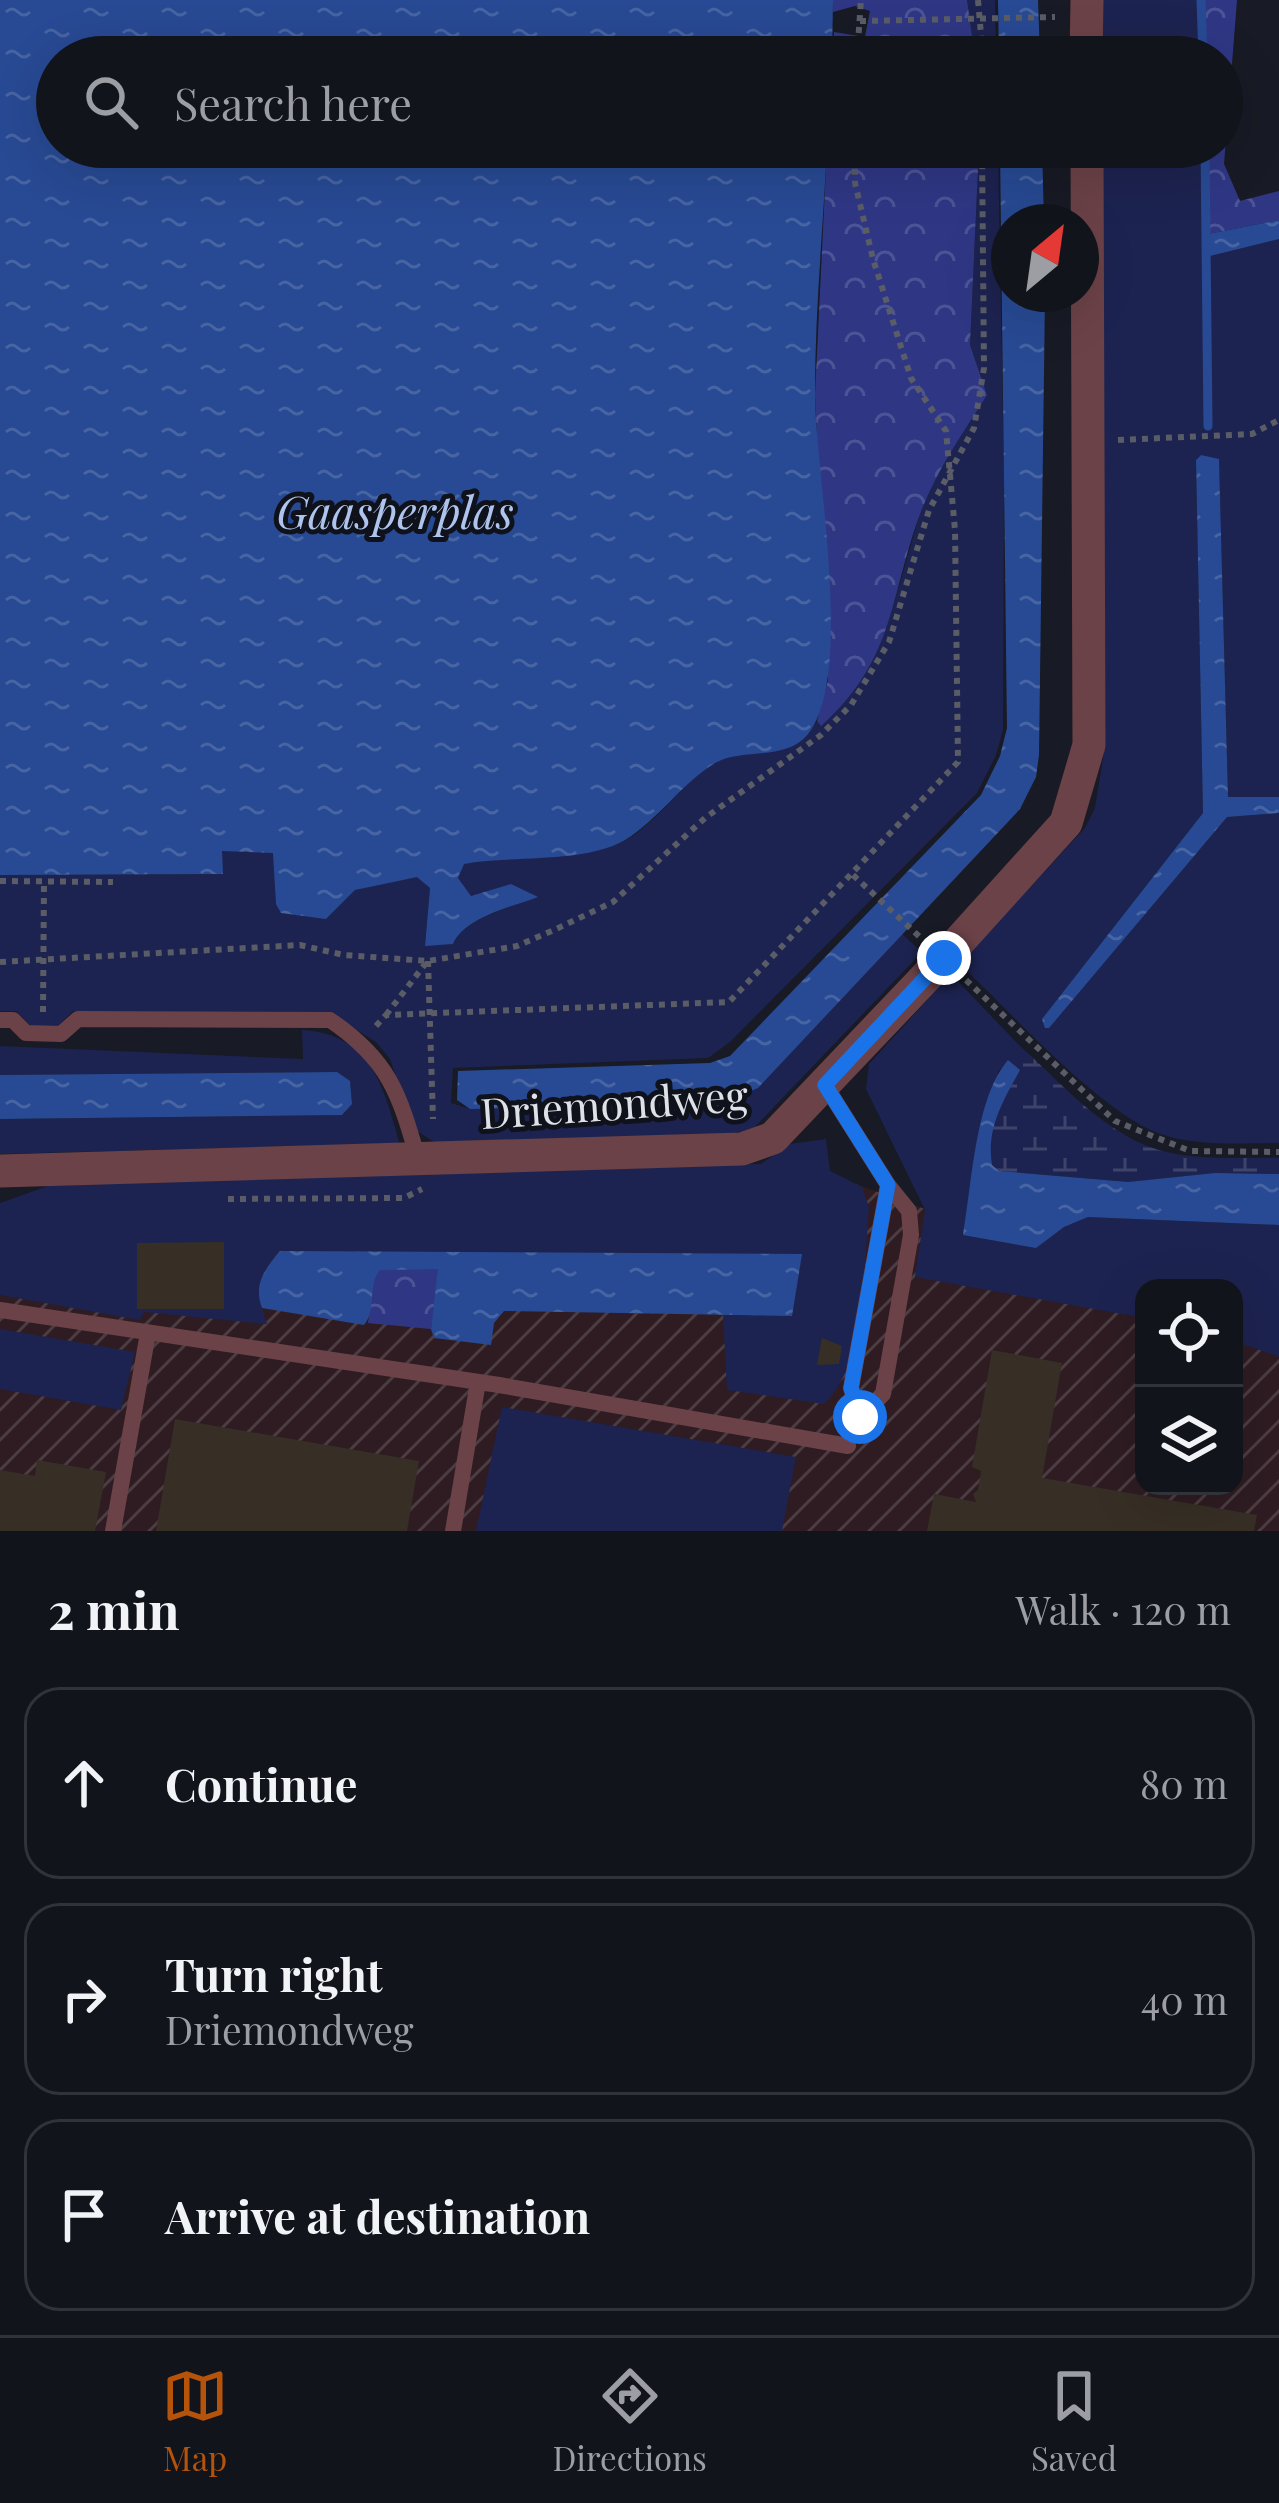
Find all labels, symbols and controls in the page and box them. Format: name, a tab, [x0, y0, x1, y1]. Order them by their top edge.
search box	[36, 36, 1243, 168]
icon: search	[78, 69, 144, 135]
text: Search here	[174, 72, 412, 132]
north arrow	[991, 204, 1099, 312]
water label: Gaasperplas	[276, 480, 514, 540]
route end	[917, 931, 971, 985]
street label: Driemondweg	[478, 1066, 750, 1140]
map controls	[1135, 1279, 1243, 1495]
button: locate	[1135, 1279, 1243, 1387]
button: layers	[1135, 1387, 1243, 1495]
route start	[833, 1390, 887, 1444]
text: 2 min	[48, 1575, 180, 1643]
text: Walk · 120 m	[1016, 1583, 1231, 1635]
icon: ahead	[51, 1750, 117, 1816]
text: Continue	[165, 1753, 357, 1813]
text: 80 m	[1140, 1757, 1228, 1809]
text: Turn right	[165, 1943, 383, 2003]
icon: right	[51, 1966, 117, 2032]
text: 40 m	[1141, 1973, 1228, 2025]
text: Driemondweg	[165, 2003, 414, 2055]
icon: arrive	[51, 2182, 117, 2248]
text: Arrive at destination	[165, 2185, 590, 2245]
tab: Map	[162, 2363, 228, 2479]
tab: Directions	[552, 2363, 707, 2479]
tab: Saved	[1031, 2363, 1117, 2479]

